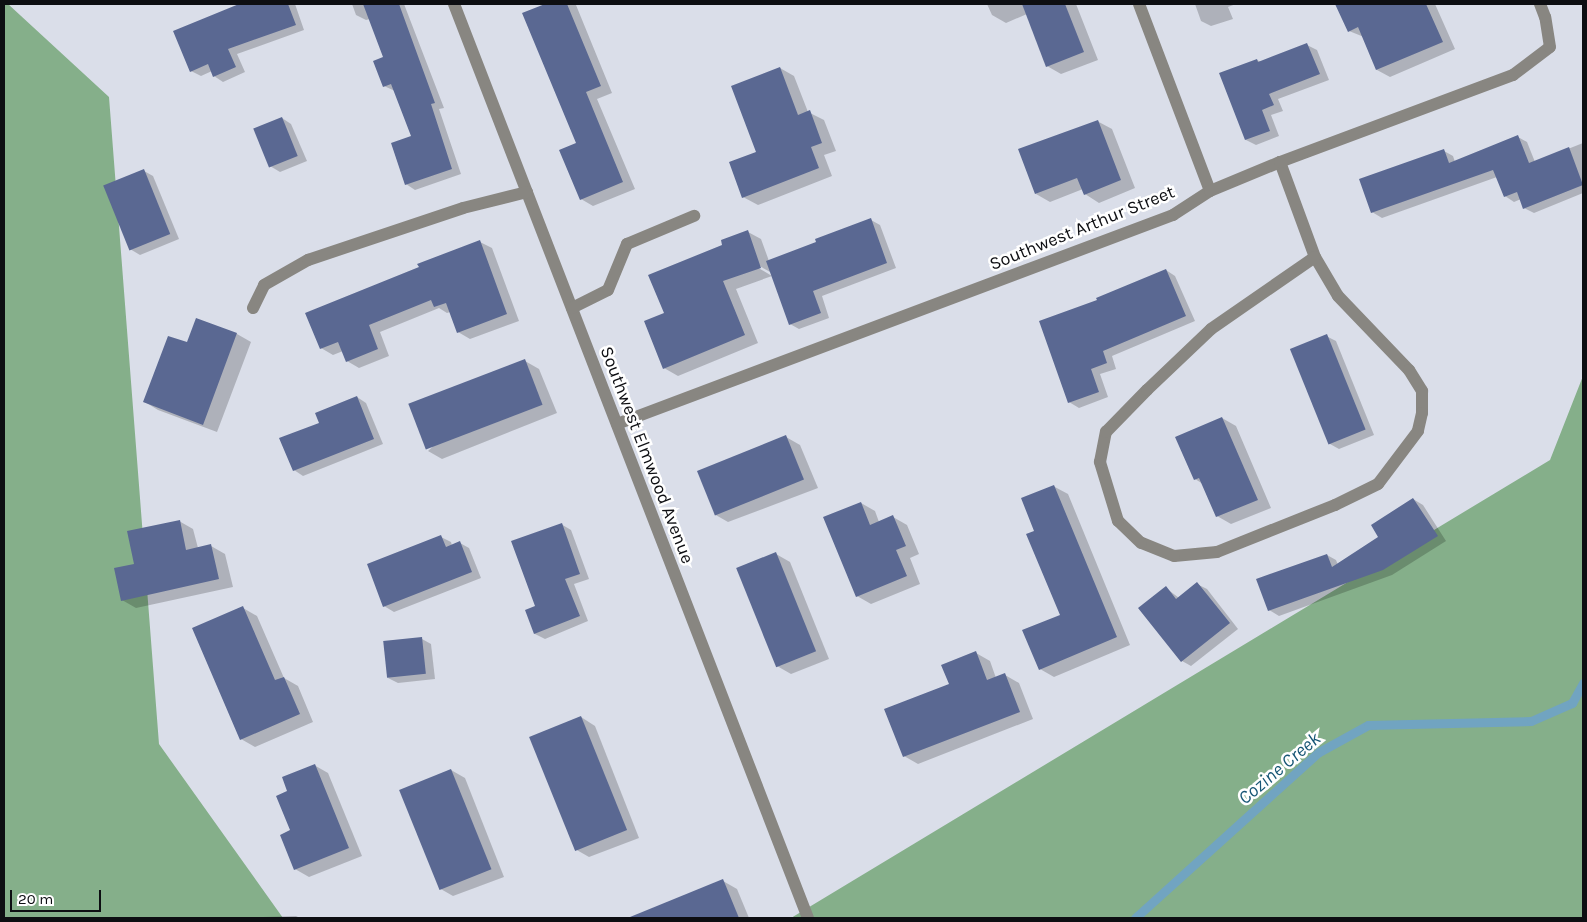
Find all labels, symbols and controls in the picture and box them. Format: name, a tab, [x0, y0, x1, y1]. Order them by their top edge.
street label: Southwest Arthur Street	[986, 181, 1178, 275]
street label: Southwest Elmwood Avenue	[596, 343, 698, 567]
water label: Cozine Creek	[1234, 728, 1326, 810]
scale bar	[12, 880, 104, 912]
text: 20 m	[18, 890, 53, 908]

